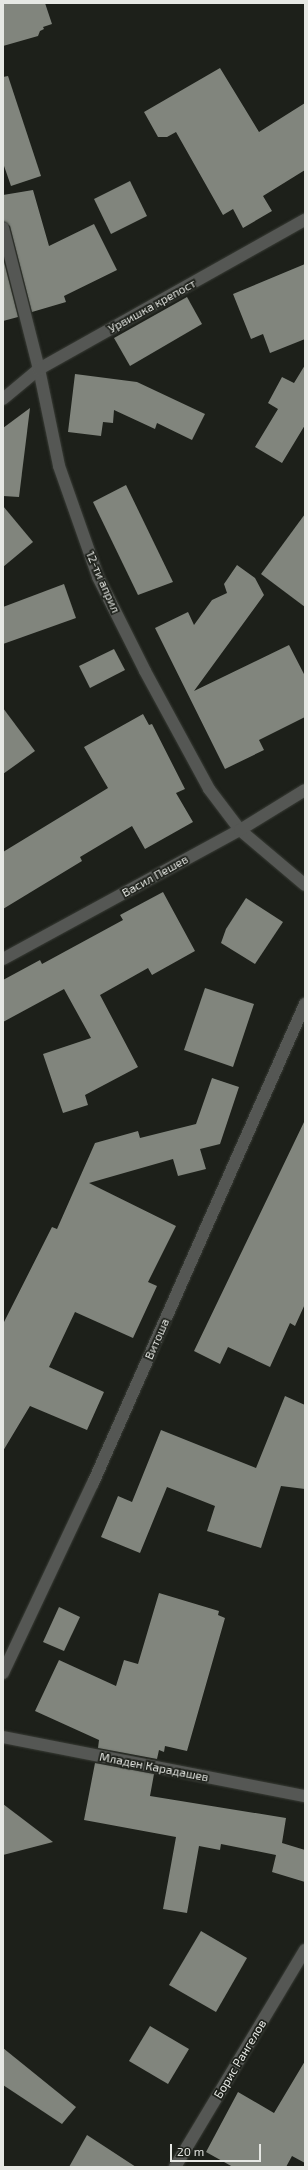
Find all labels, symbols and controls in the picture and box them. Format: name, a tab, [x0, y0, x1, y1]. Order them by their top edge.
street label: Урвишка крепост	[106, 276, 198, 336]
street label: 12-ти април	[83, 549, 123, 615]
street label: Васил Пешев	[119, 852, 191, 900]
street label: Витоша	[142, 1316, 172, 1362]
street label: Младен Карадашев	[98, 1749, 210, 1785]
street label: Борис Рангелов	[211, 2017, 269, 2101]
scale bar	[172, 2136, 263, 2162]
text: 20 m	[177, 2144, 204, 2158]

